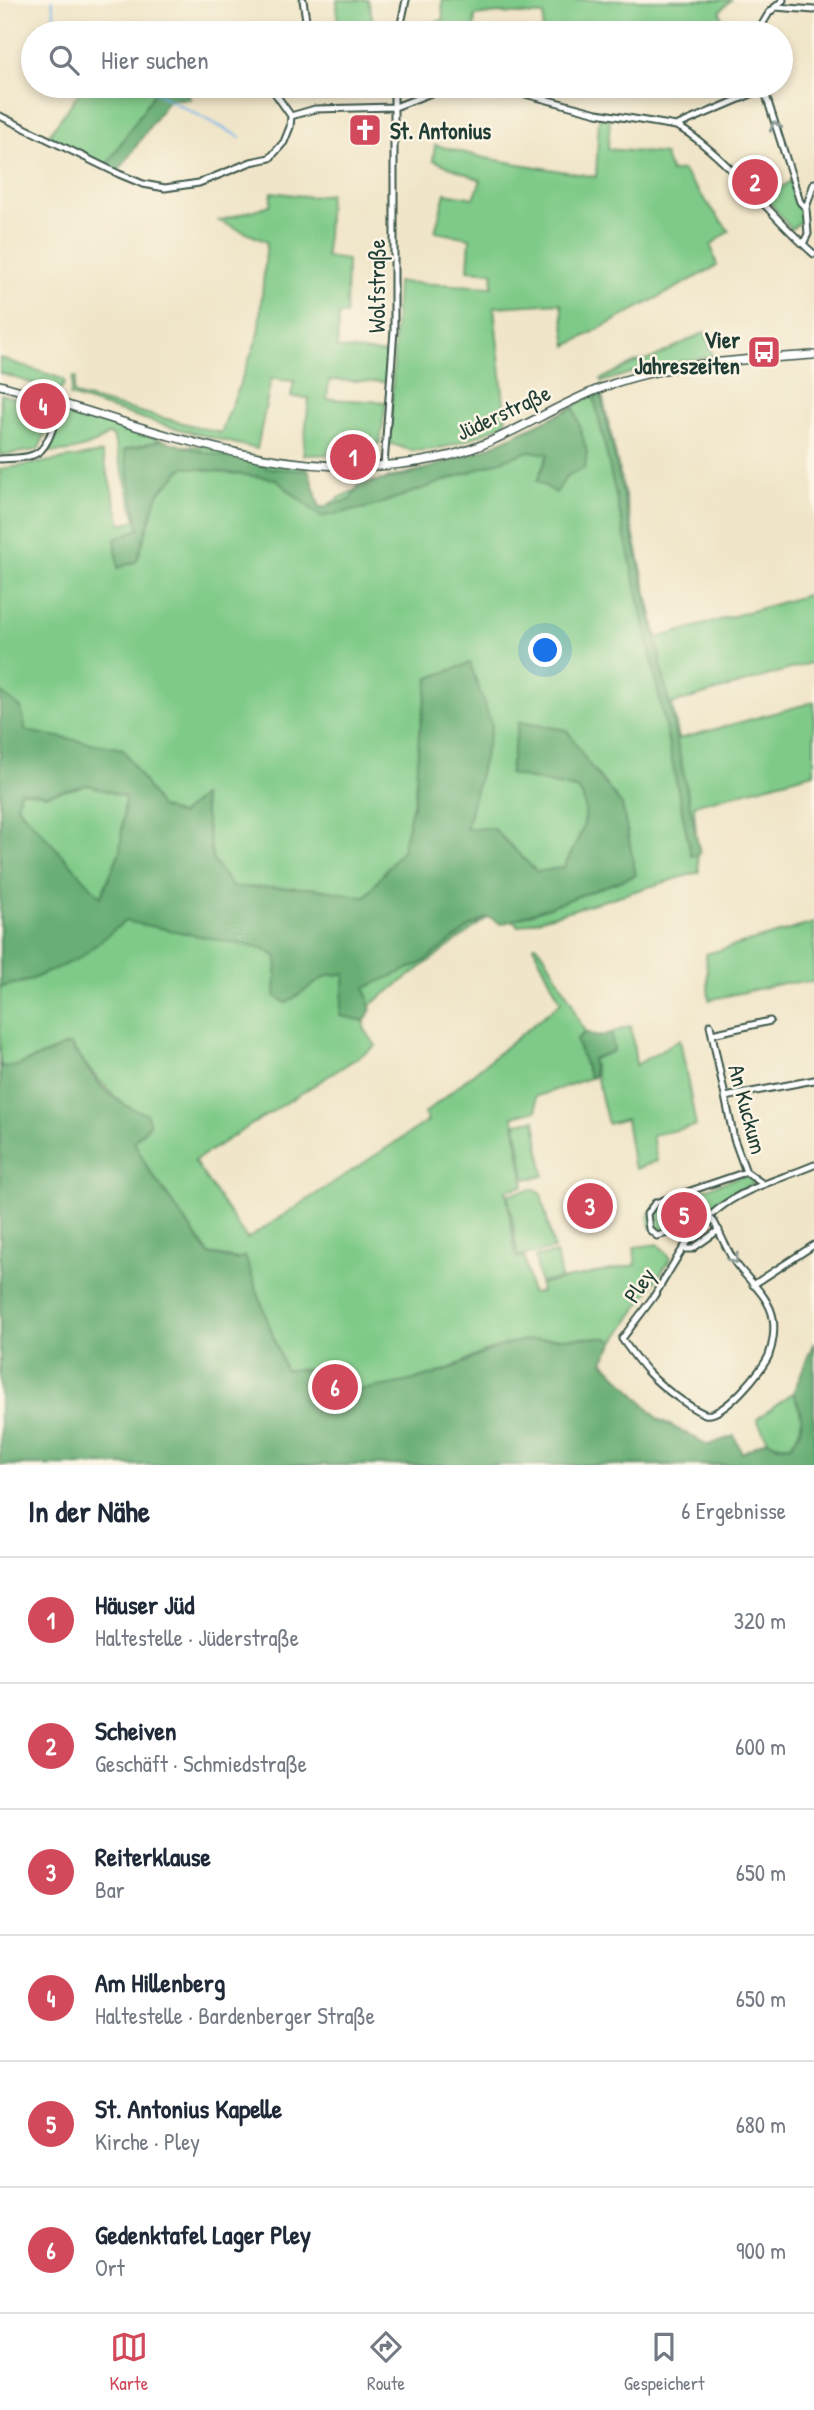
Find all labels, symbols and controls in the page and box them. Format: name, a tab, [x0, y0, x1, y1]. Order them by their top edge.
search box	[21, 21, 793, 98]
icon: search	[45, 41, 83, 79]
text: Hier suchen	[101, 42, 209, 77]
church icon: St. Antonius	[346, 111, 384, 149]
place label: St. Antonius	[390, 115, 491, 146]
one-way arrow	[769, 121, 784, 133]
pin: 2	[732, 156, 778, 208]
street label: Wolfstraße	[361, 239, 392, 333]
place label: Vier Jahreszeiten	[634, 324, 740, 381]
bus stop icon: Vier Jahreszeiten	[745, 333, 783, 371]
street label: Jüderstraße	[451, 377, 555, 447]
pin: 4	[20, 380, 66, 432]
pin: 1	[330, 431, 376, 483]
your location	[528, 633, 562, 667]
street label: An Kuckum	[721, 1061, 775, 1157]
pin: 3	[567, 1180, 613, 1232]
pin: 5	[661, 1189, 707, 1241]
one-way arrow	[726, 1251, 739, 1264]
street label: Pley	[616, 1261, 662, 1309]
pin: 6	[312, 1361, 358, 1413]
text: In der Nähe	[28, 1491, 150, 1531]
text: 6 Ergebnisse	[681, 1495, 786, 1526]
text: Häuser Jüd	[95, 1587, 194, 1622]
text: 1	[47, 1605, 55, 1636]
text: 320 m	[734, 1605, 786, 1636]
text: Haltestelle · Jüderstraße	[95, 1622, 299, 1653]
text: Scheiven	[95, 1713, 177, 1748]
text: 2	[46, 1731, 56, 1762]
text: 600 m	[735, 1731, 786, 1762]
text: Geschäft · Schmiedstraße	[95, 1748, 307, 1779]
text: Reiterklause	[95, 1839, 211, 1874]
text: 3	[46, 1857, 56, 1888]
text: 650 m	[736, 1857, 786, 1888]
text: Bar	[95, 1874, 125, 1905]
text: Am Hillenberg	[95, 1965, 225, 2000]
text: 4	[47, 1983, 55, 2014]
text: 650 m	[736, 1983, 786, 2014]
text: Haltestelle · Bardenberger Straße	[95, 2000, 375, 2031]
text: St. Antonius Kapelle	[95, 2091, 282, 2126]
text: 5	[46, 2109, 56, 2140]
text: 680 m	[736, 2109, 786, 2140]
text: Kirche · Pley	[95, 2126, 200, 2157]
text: Gedenktafel Lager Pley	[95, 2217, 311, 2252]
text: 6	[46, 2235, 56, 2266]
text: 900 m	[736, 2235, 786, 2266]
text: Ort	[95, 2252, 125, 2283]
tab: Karte	[109, 2328, 148, 2396]
tab: Route	[367, 2328, 405, 2396]
tab: Gespeichert	[624, 2328, 705, 2396]

